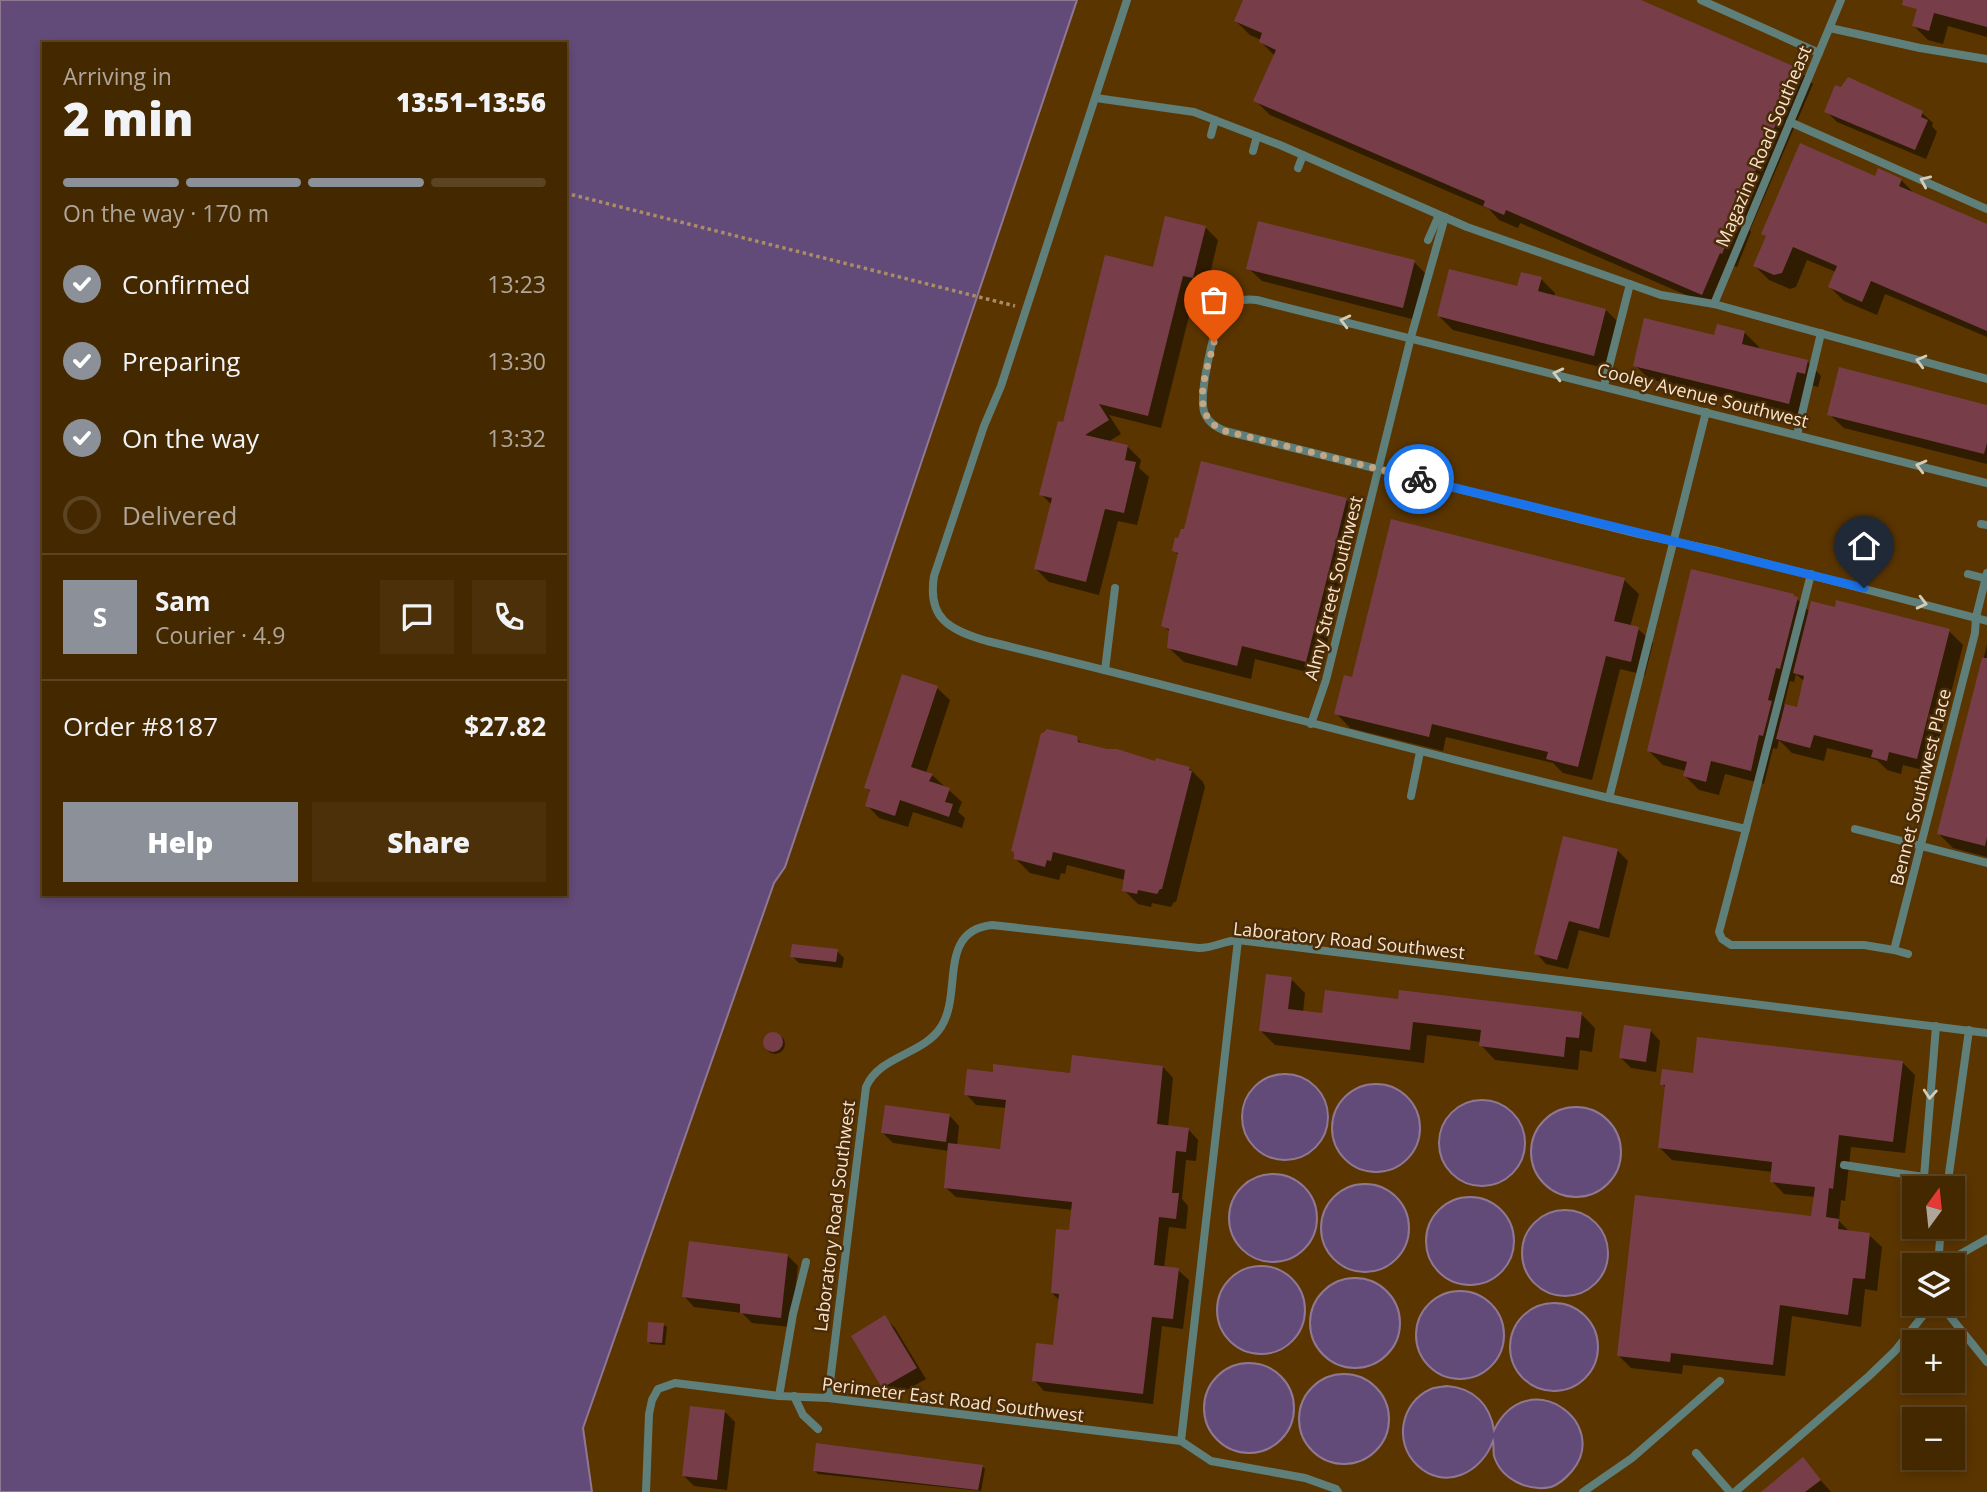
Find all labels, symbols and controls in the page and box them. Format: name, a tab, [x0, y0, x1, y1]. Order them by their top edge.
street label: Magazine Road Southeast	[1710, 42, 1816, 250]
text: Arriving in	[63, 60, 172, 92]
text: 13:51–13:56	[396, 84, 546, 120]
text: 2 min	[63, 87, 194, 149]
one-way arrow	[1919, 175, 1932, 189]
text: On the way · 170 m	[63, 197, 269, 229]
icon: check	[63, 265, 101, 303]
text: Confirmed	[122, 266, 250, 302]
text: 13:23	[487, 268, 546, 300]
pin	[1184, 270, 1244, 342]
icon: bag	[1195, 281, 1233, 319]
one-way arrow	[1339, 315, 1351, 329]
icon: check	[63, 342, 101, 380]
text: Preparing	[122, 343, 240, 379]
text: 13:30	[487, 345, 546, 377]
one-way arrow	[1915, 354, 1927, 369]
street label: Cooley Avenue Southwest	[1595, 357, 1811, 433]
one-way arrow	[1552, 368, 1564, 382]
icon: check	[63, 419, 101, 457]
text: On the way	[122, 420, 259, 456]
text: 13:32	[487, 422, 546, 454]
courier	[1384, 444, 1454, 514]
icon: bike	[1400, 460, 1438, 498]
one-way arrow	[1915, 460, 1927, 474]
street label: Almy Street Southwest	[1298, 493, 1368, 683]
text: Delivered	[122, 497, 237, 533]
pin	[1834, 516, 1894, 588]
icon: home	[1845, 527, 1883, 565]
button: chat	[380, 580, 454, 654]
button: phone	[472, 580, 546, 654]
text: Sam	[155, 583, 211, 619]
one-way arrow	[1915, 594, 1927, 609]
text: S	[93, 599, 107, 635]
text: Courier · 4.9	[155, 619, 285, 651]
street label: Bennet Southwest Place	[1884, 686, 1956, 888]
text: Order #8187	[63, 708, 218, 744]
text: $27.82	[464, 708, 546, 744]
button: Help	[63, 802, 298, 882]
button: Share	[312, 802, 546, 882]
street label: Laboratory Road Southwest	[1232, 916, 1466, 964]
one-way arrow	[1923, 1089, 1938, 1100]
street label: Laboratory Road Southwest	[808, 1099, 860, 1333]
north arrow	[1902, 1176, 1965, 1239]
map controls	[1902, 1176, 1965, 1470]
button: layers	[1902, 1253, 1965, 1316]
button: +	[1902, 1330, 1965, 1393]
street label: Perimeter East Road Southwest	[821, 1371, 1085, 1427]
button: −	[1902, 1407, 1965, 1470]

